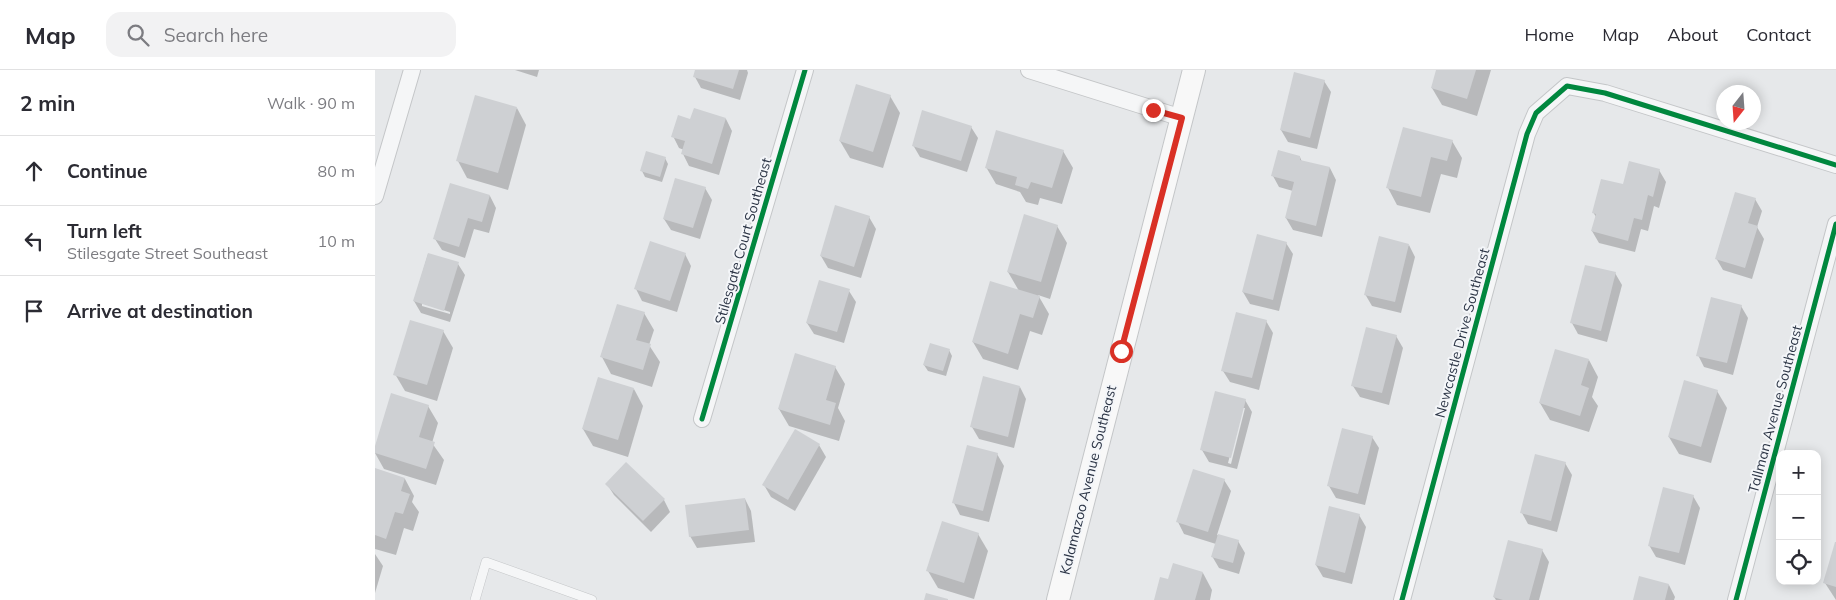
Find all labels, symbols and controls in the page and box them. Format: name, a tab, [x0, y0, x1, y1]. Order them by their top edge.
search box	[106, 12, 456, 57]
text: Map	[25, 20, 76, 50]
icon: search	[124, 21, 152, 49]
text: Search here	[164, 23, 268, 47]
text: Home	[1524, 23, 1574, 46]
text: Map	[1602, 23, 1639, 46]
text: About	[1667, 23, 1718, 46]
text: Contact	[1746, 23, 1811, 46]
north arrow	[1716, 85, 1761, 130]
text: 2 min	[20, 90, 75, 116]
text: Walk · 90 m	[267, 93, 355, 113]
route end	[1142, 99, 1165, 122]
street label: Stilesgate Court Southeast	[711, 155, 775, 326]
icon: ahead	[20, 157, 48, 185]
text: Continue	[67, 159, 147, 183]
text: 80 m	[318, 161, 355, 181]
text: Turn left	[67, 219, 142, 243]
icon: left	[20, 227, 48, 255]
text: 10 m	[318, 231, 355, 251]
text: Stilesgate Street Southeast	[67, 243, 268, 263]
street label: Newcastle Drive Southeast	[1431, 246, 1493, 420]
icon: arrive	[20, 297, 48, 325]
text: Arrive at destination	[67, 299, 253, 323]
street label: Tallman Avenue Southeast	[1744, 323, 1806, 495]
route start	[1110, 340, 1133, 363]
street label: Kalamazoo Avenue Southeast	[1056, 383, 1120, 577]
map controls	[1776, 450, 1821, 585]
button: +	[1776, 450, 1821, 495]
button: −	[1776, 495, 1821, 540]
button: locate	[1776, 540, 1821, 585]

